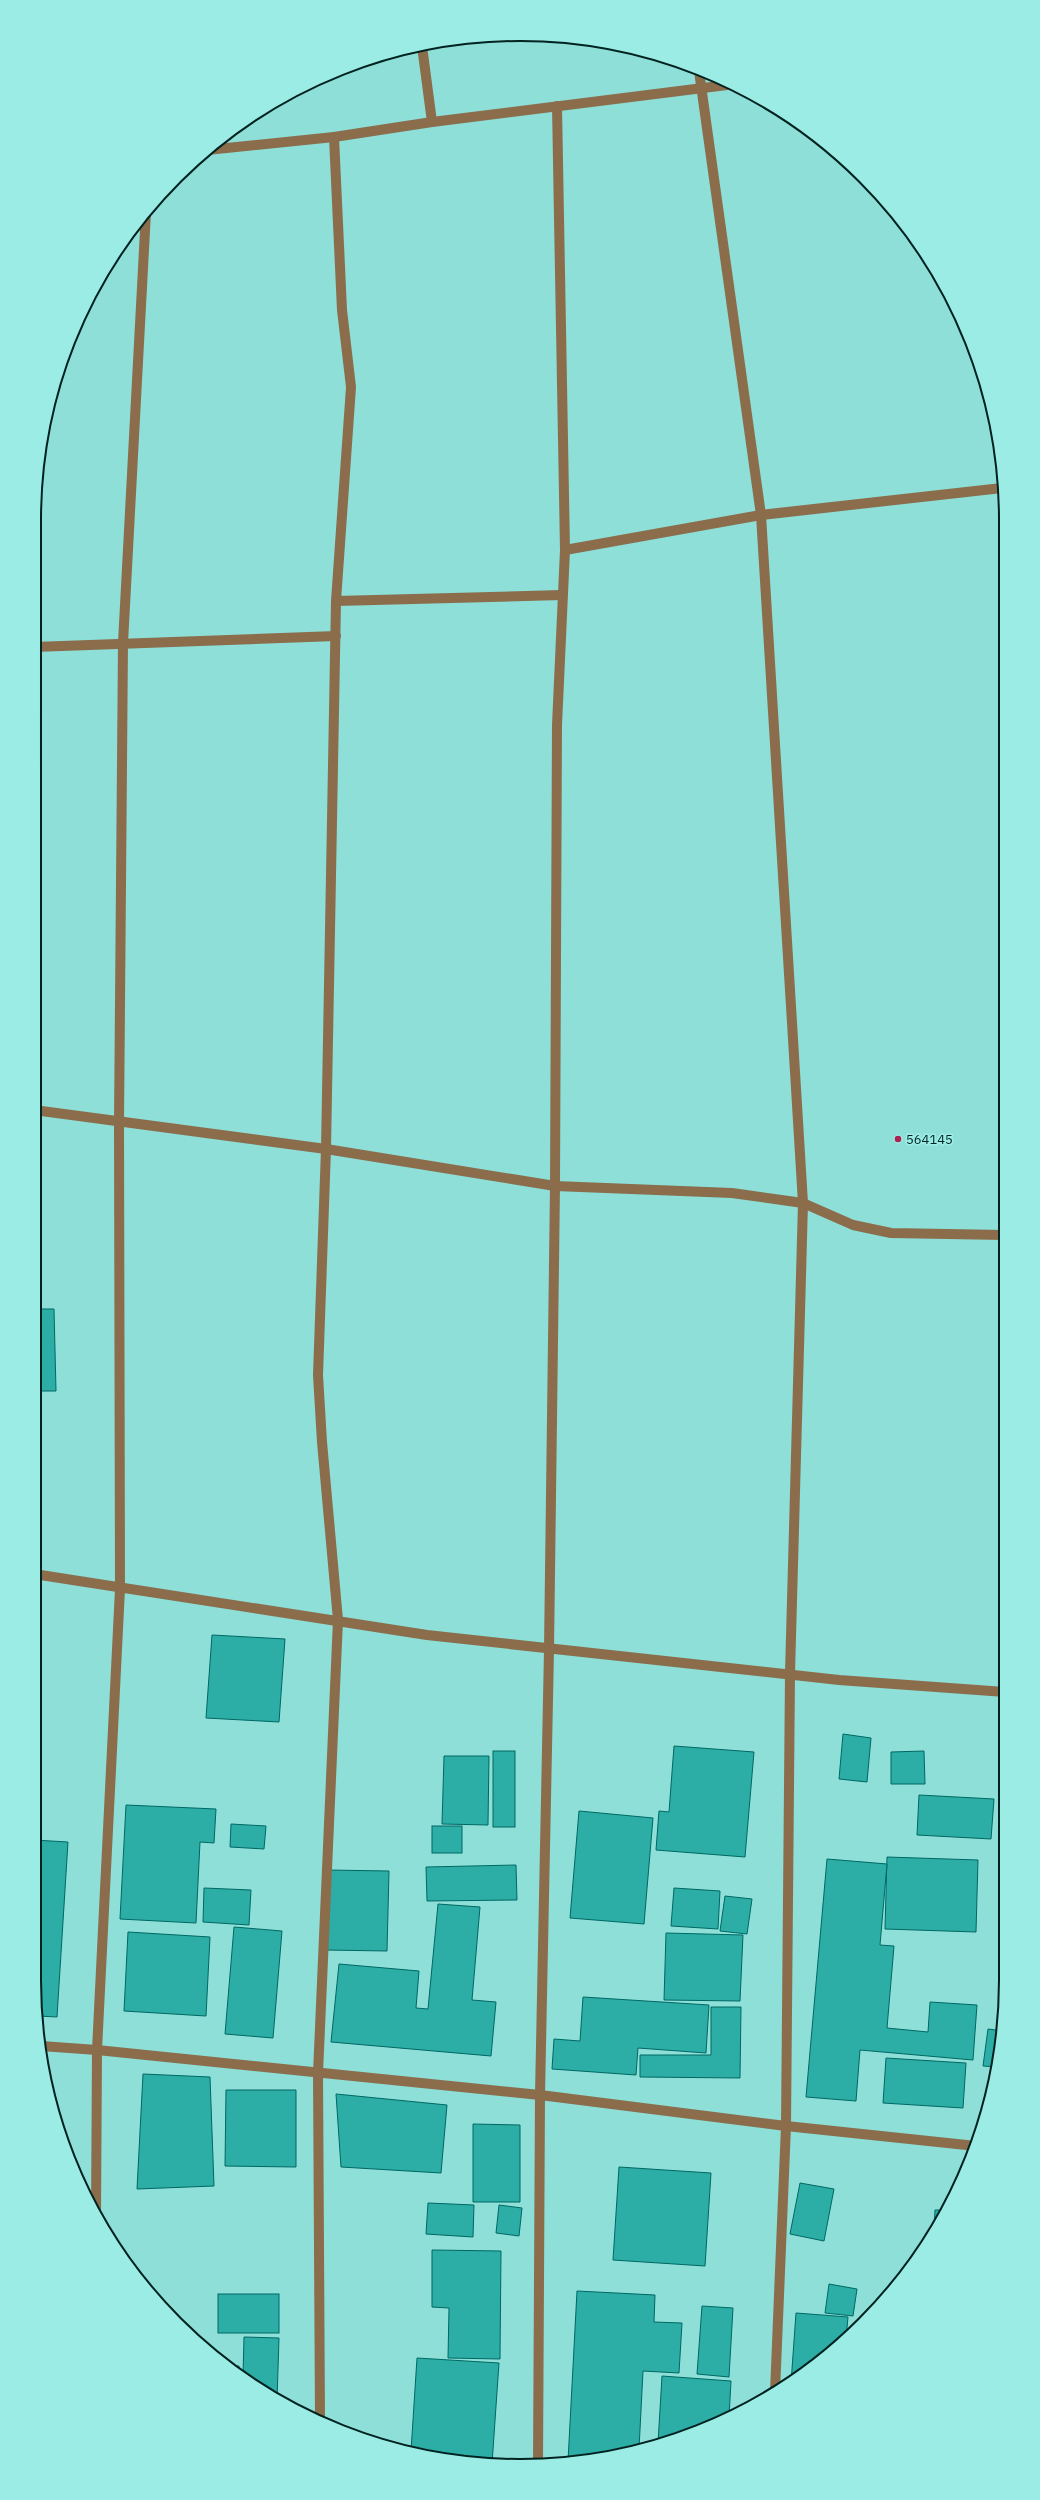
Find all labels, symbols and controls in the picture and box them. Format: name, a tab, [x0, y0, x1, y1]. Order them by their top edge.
place label: 564145	[906, 1131, 953, 1148]
marker: 564145	[893, 1134, 903, 1144]

